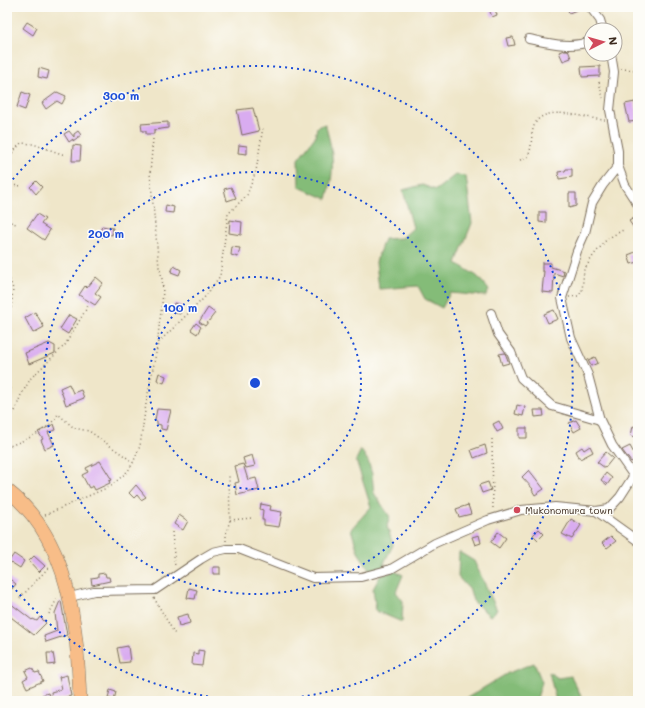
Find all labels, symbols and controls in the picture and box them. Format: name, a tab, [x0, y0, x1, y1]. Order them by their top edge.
north arrow	[583, 22, 623, 62]
text: N	[606, 36, 621, 46]
text: 300 m	[103, 87, 139, 103]
text: 200 m	[88, 225, 124, 241]
text: 100 m	[163, 299, 197, 315]
centre of rings	[248, 376, 262, 390]
place label: Mukonomura town	[525, 503, 613, 517]
marker: Mukonomura town	[512, 505, 522, 515]

